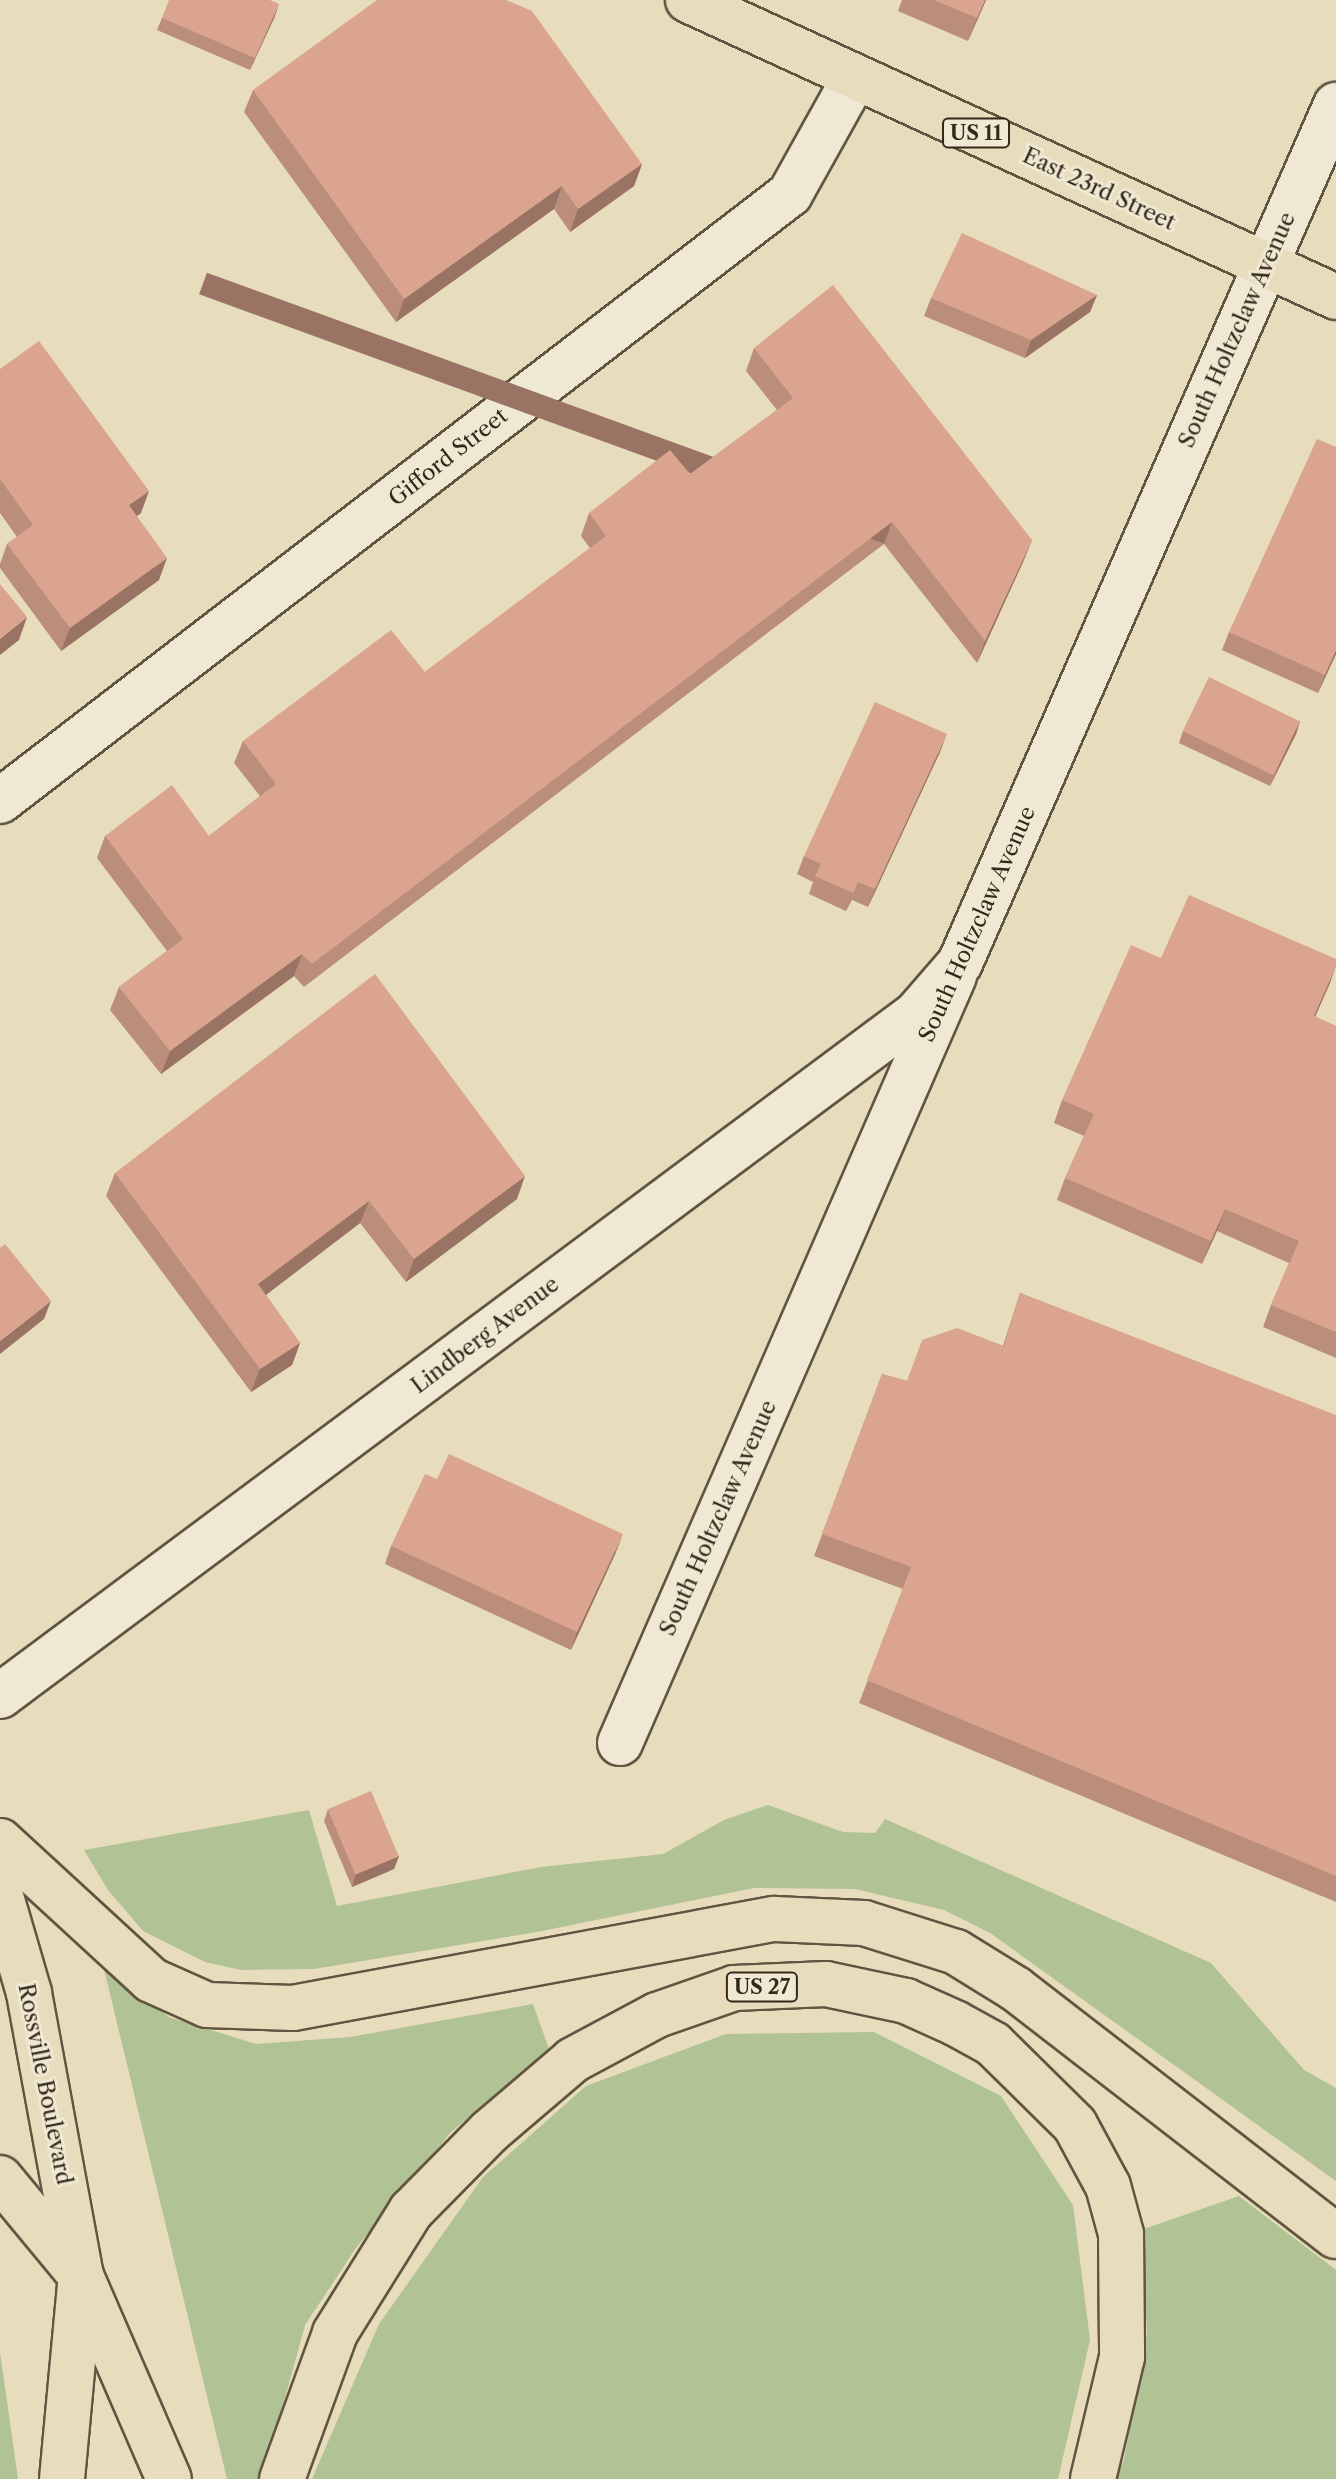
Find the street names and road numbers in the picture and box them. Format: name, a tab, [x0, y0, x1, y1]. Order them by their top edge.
road number: US 11	[942, 117, 1010, 149]
street label: East 23rd Street	[1019, 142, 1179, 236]
street label: South Holtzclaw Avenue	[1173, 207, 1301, 453]
street label: Gifford Street	[383, 402, 513, 512]
street label: South Holtzclaw Avenue	[913, 801, 1041, 1047]
street label: Lindberg Avenue	[406, 1271, 564, 1399]
street label: South Holtzclaw Avenue	[654, 1395, 782, 1641]
road number: US 27	[724, 1971, 800, 2003]
street label: Rossville Boulevard	[13, 1981, 77, 2187]

